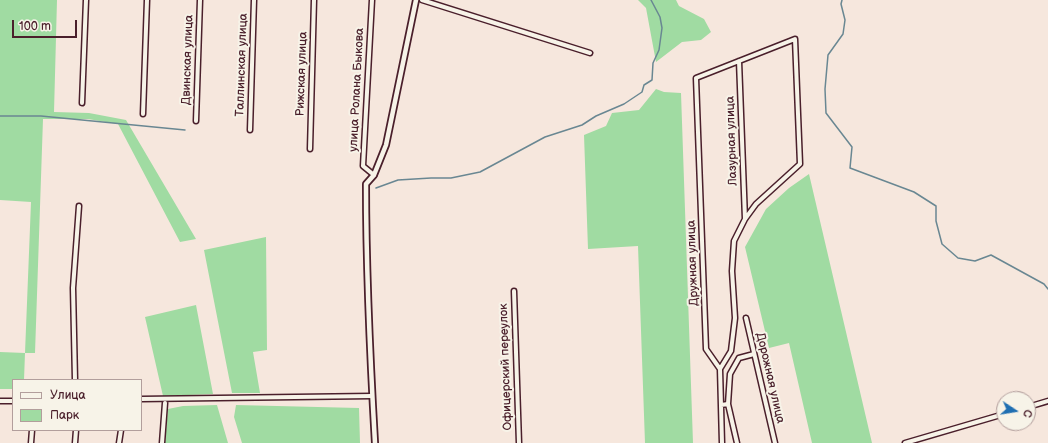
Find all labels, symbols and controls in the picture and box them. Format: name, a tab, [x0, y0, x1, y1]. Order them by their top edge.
scale bar	[14, 12, 79, 38]
street label: Таллинская улица	[233, 13, 251, 117]
street label: Двинская улица	[179, 15, 197, 105]
text: 100 m	[19, 19, 51, 34]
street label: улица Ролана Быкова	[347, 28, 367, 152]
street label: Рижская улица	[293, 31, 311, 117]
street label: Лазурная улица	[723, 96, 741, 186]
street label: Дружная улица	[684, 220, 702, 306]
street label: Офицерский переулок	[497, 303, 515, 431]
street label: Дорожная улица	[753, 331, 787, 425]
legend	[12, 379, 142, 431]
text: Улица	[50, 388, 86, 403]
north arrow	[996, 391, 1036, 431]
text: Парк	[50, 408, 79, 423]
text: С	[1020, 408, 1034, 418]

